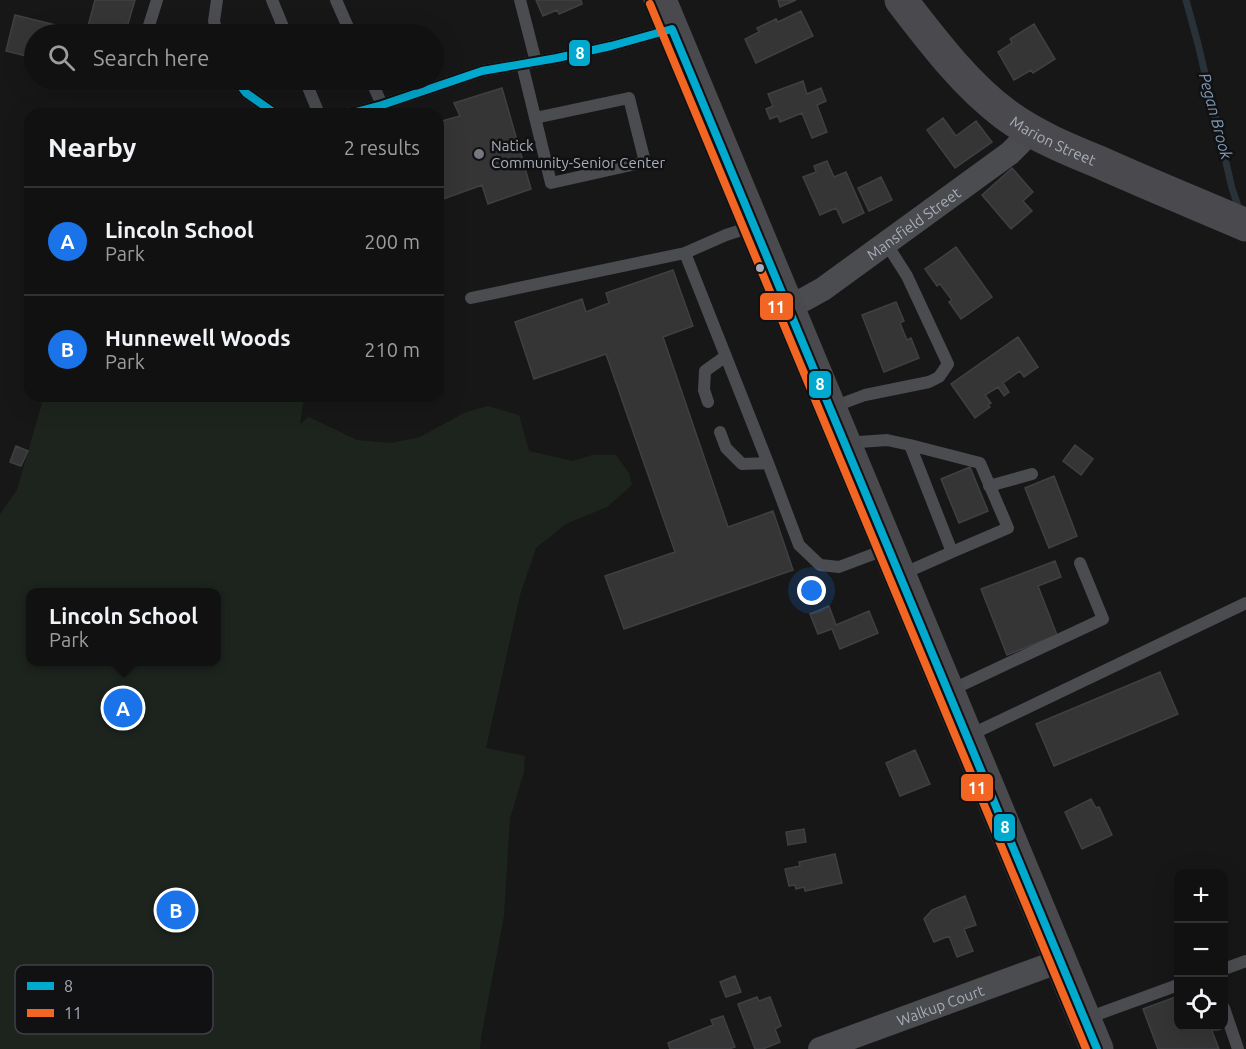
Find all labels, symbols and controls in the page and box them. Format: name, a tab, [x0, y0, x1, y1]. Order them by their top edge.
search box	[24, 24, 444, 90]
line badge: 8	[568, 39, 591, 67]
icon: search	[45, 41, 78, 74]
text: 8	[575, 44, 585, 62]
text: Search here	[93, 45, 209, 70]
water label: Pegan Brook	[1196, 71, 1236, 162]
street label: Marion Street	[1007, 112, 1098, 168]
text: Nearby	[48, 133, 136, 162]
text: 2 results	[344, 136, 420, 159]
place label: Natick Community-Senior Center	[491, 137, 666, 171]
marker: Natick Community-Senior Center	[472, 147, 486, 161]
street label: Mansfield Street	[863, 184, 964, 263]
text: Lincoln School	[105, 217, 254, 242]
text: A	[60, 230, 75, 253]
text: 200 m	[364, 230, 420, 253]
text: Park	[105, 242, 145, 265]
unlabelled marker	[754, 262, 766, 274]
line badge: 11	[759, 292, 794, 321]
text: 11	[767, 298, 785, 316]
text: Hunnewell Woods	[105, 325, 291, 350]
text: B	[61, 338, 74, 361]
text: 210 m	[364, 338, 420, 361]
text: Park	[105, 350, 145, 373]
line badge: 8	[808, 370, 832, 399]
text: 8	[815, 375, 825, 393]
your location	[797, 576, 826, 605]
popup	[26, 588, 221, 666]
text: Lincoln School	[49, 603, 198, 628]
text: Park	[49, 628, 89, 651]
pin: A	[104, 686, 142, 730]
line badge: 11	[960, 773, 994, 802]
text: 11	[968, 779, 986, 797]
line badge: 8	[993, 813, 1016, 842]
text: 8	[1000, 818, 1010, 836]
map controls	[1174, 869, 1228, 1031]
button: +	[1174, 869, 1228, 923]
pin: B	[156, 888, 195, 932]
button: −	[1174, 923, 1228, 977]
legend	[15, 965, 213, 1034]
text: 8	[64, 977, 73, 995]
button: locate	[1174, 977, 1228, 1031]
street label: Walkup Court	[894, 981, 986, 1029]
text: 11	[64, 1004, 82, 1022]

